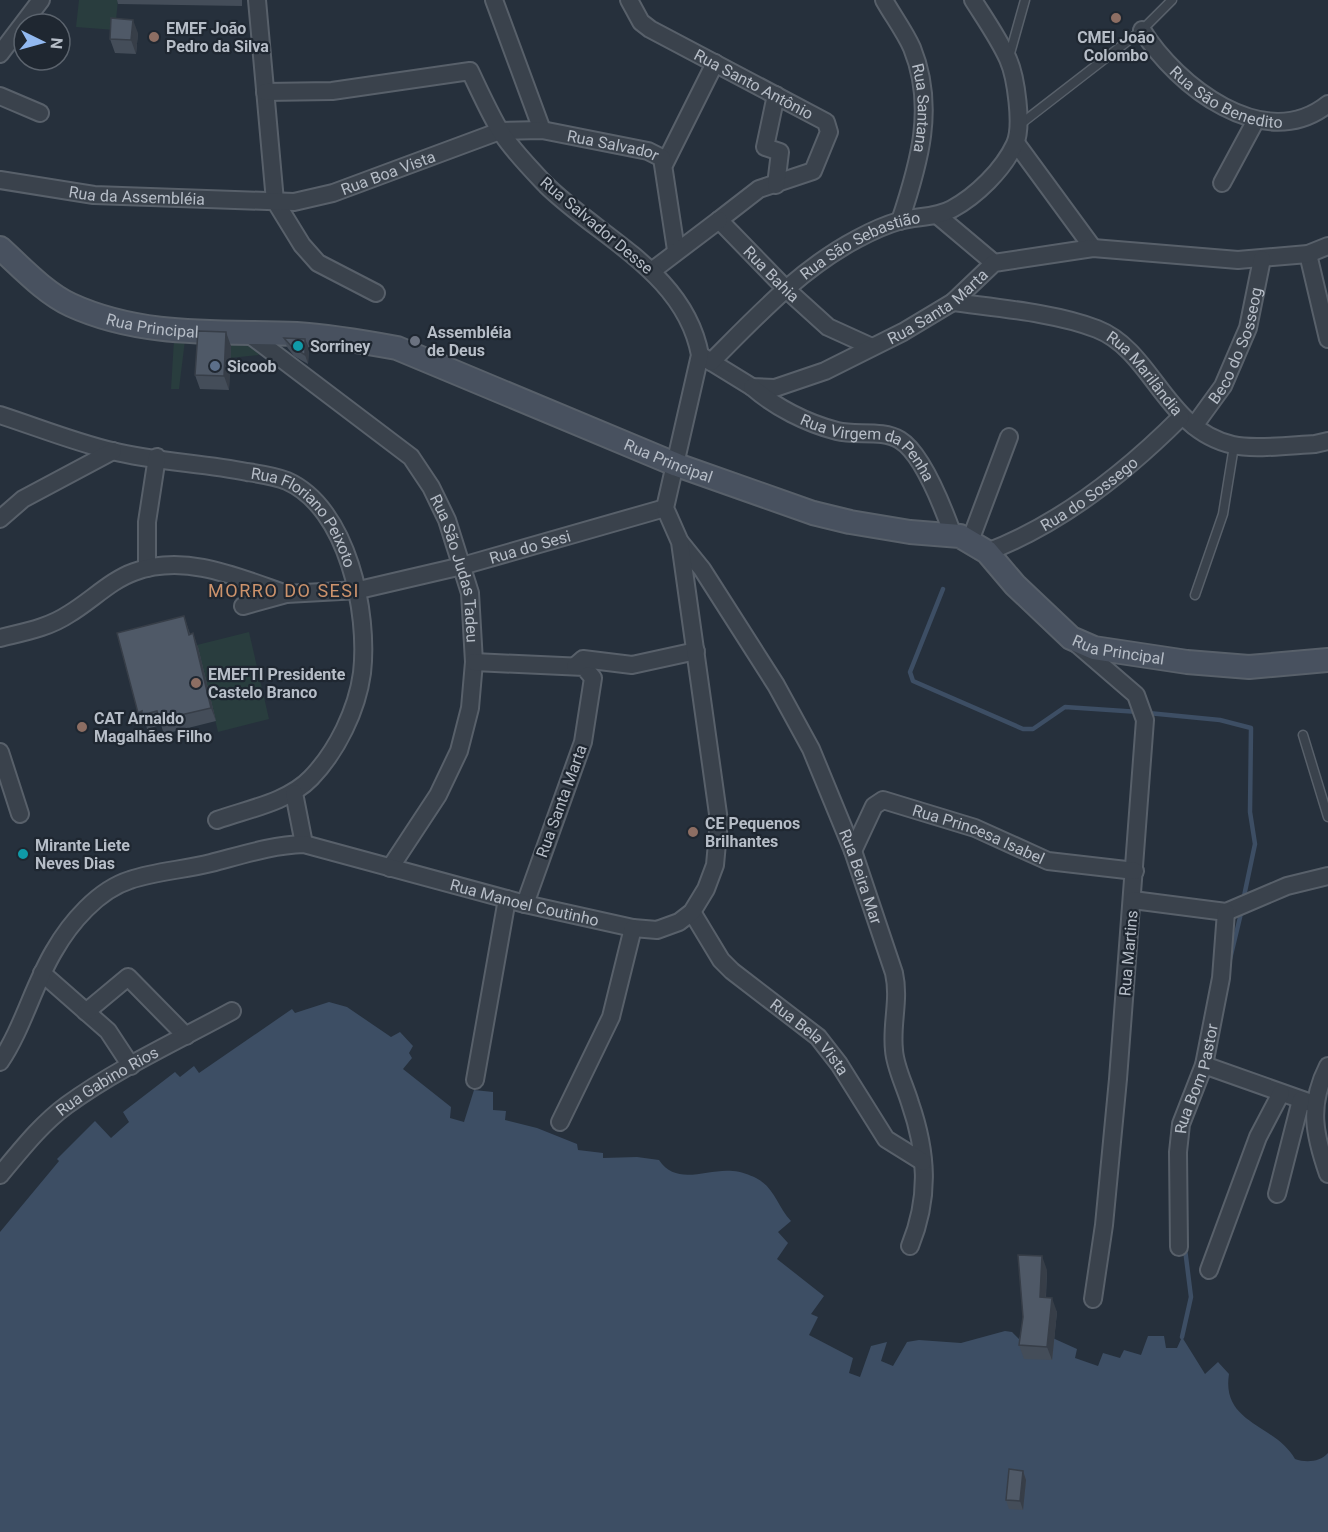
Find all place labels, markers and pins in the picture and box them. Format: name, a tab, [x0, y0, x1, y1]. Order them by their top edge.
marker: CMEI João Colombo	[1109, 11, 1123, 25]
place label: EMEF João Pedro da Silva	[166, 19, 269, 56]
place label: CMEI João Colombo	[1077, 28, 1155, 65]
marker: EMEF João Pedro da Silva	[147, 30, 161, 44]
place label: Assembléia de Deus	[427, 323, 512, 360]
marker: Assembléia de Deus	[408, 334, 422, 348]
place label: Sorriney	[310, 337, 371, 356]
marker: Sorriney	[291, 339, 305, 353]
place label: Sicoob	[227, 357, 276, 376]
marker: Sicoob	[208, 359, 222, 373]
place label: EMEFTI Presidente Castelo Branco	[208, 665, 346, 702]
marker: EMEFTI Presidente Castelo Branco	[189, 676, 203, 690]
place label: CAT Arnaldo Magalhães Filho	[94, 709, 212, 746]
marker: CAT Arnaldo Magalhães Filho	[75, 720, 89, 734]
place label: CE Pequenos Brilhantes	[705, 814, 800, 851]
marker: CE Pequenos Brilhantes	[686, 825, 700, 839]
place label: Mirante Liete Neves Dias	[35, 836, 130, 873]
marker: Mirante Liete Neves Dias	[16, 847, 30, 861]

